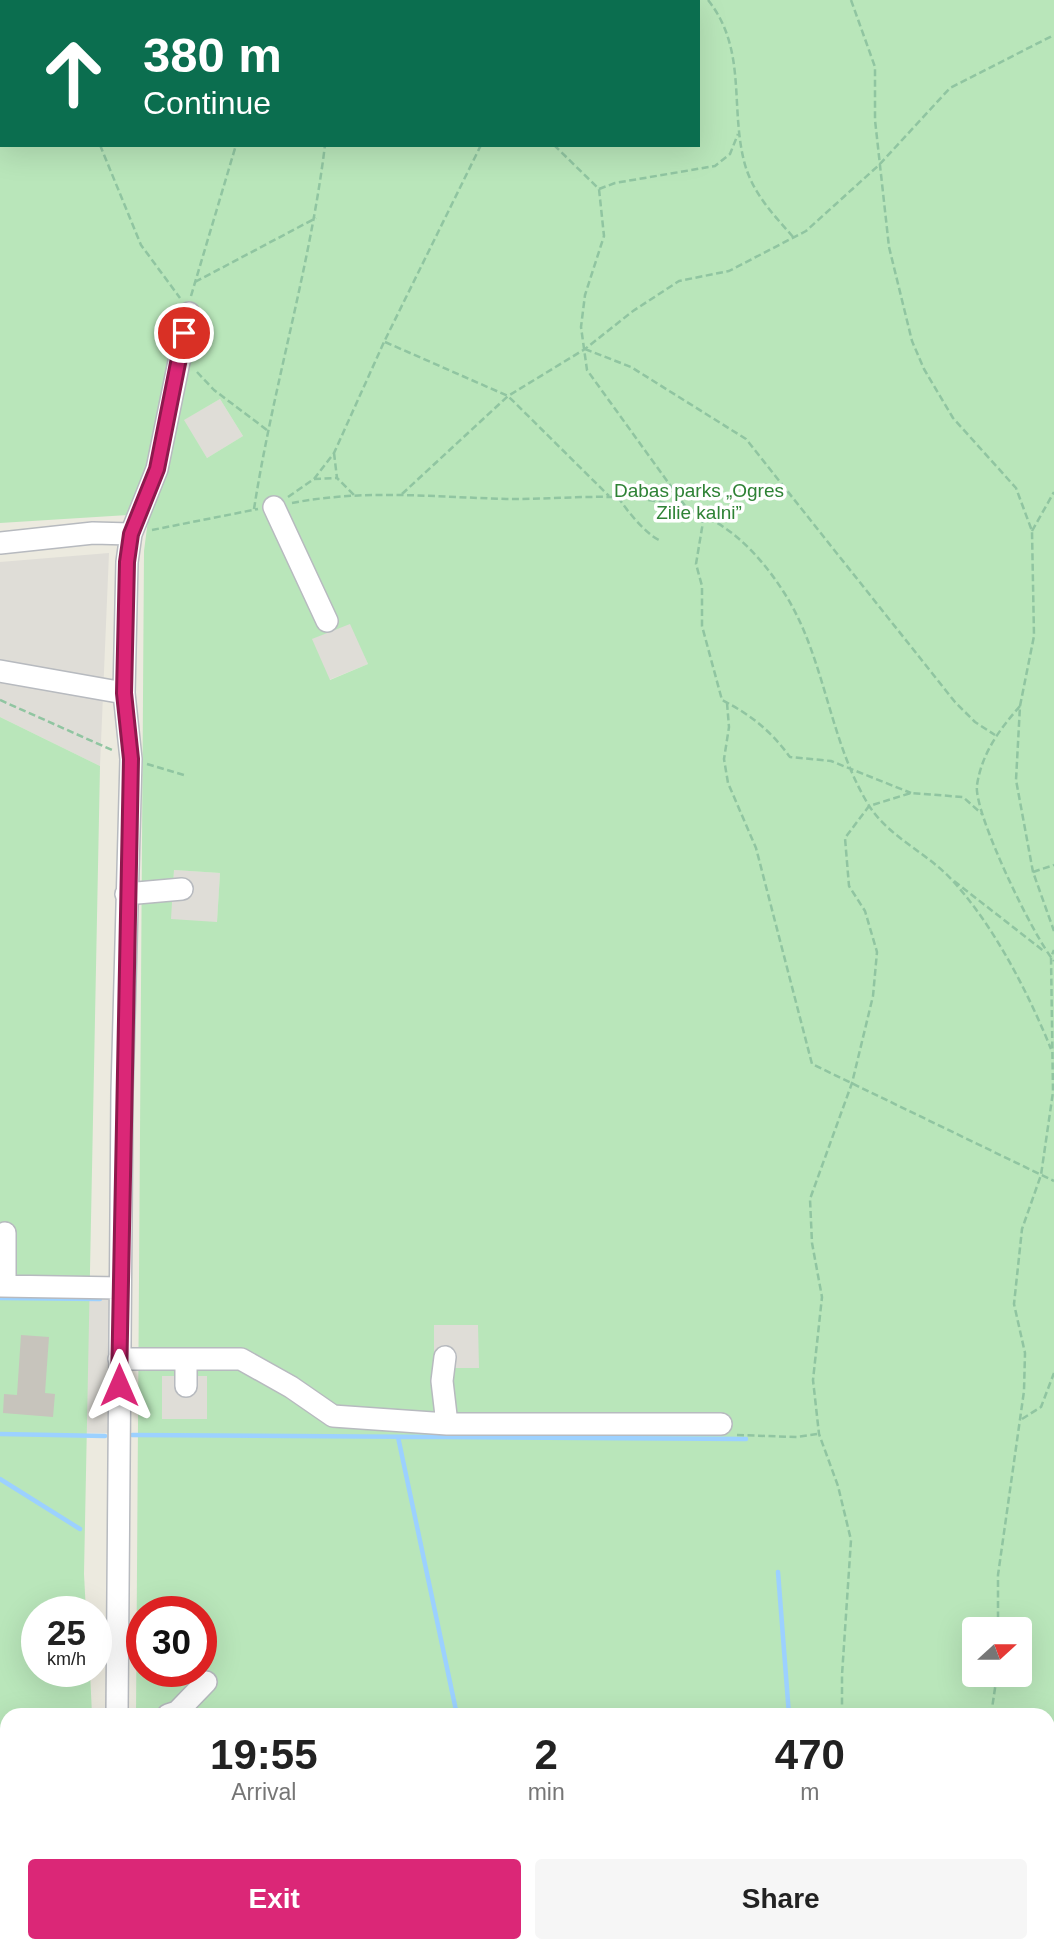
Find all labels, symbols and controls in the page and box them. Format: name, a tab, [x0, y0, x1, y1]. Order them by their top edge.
icon: ahead	[28, 28, 119, 119]
text: 380 m	[143, 28, 282, 82]
text: Continue	[143, 85, 271, 121]
pin	[154, 303, 214, 363]
icon: arrive	[165, 314, 203, 352]
park label: Dabas parks „Ogres Zilie kalni”	[614, 480, 784, 523]
position arrow	[82, 1348, 156, 1422]
speed limit sign: 30	[126, 1596, 217, 1687]
text: 25	[47, 1613, 86, 1652]
north arrow	[962, 1617, 1032, 1687]
map controls	[962, 1617, 1032, 1687]
text: km/h	[47, 1649, 86, 1669]
text: 19:55	[210, 1731, 318, 1778]
text: 2	[534, 1731, 558, 1778]
text: 470	[775, 1731, 845, 1778]
text: Arrival	[231, 1779, 296, 1805]
text: min	[528, 1779, 565, 1805]
text: m	[800, 1779, 819, 1805]
button: Exit	[28, 1859, 521, 1939]
button: Share	[535, 1859, 1027, 1939]

